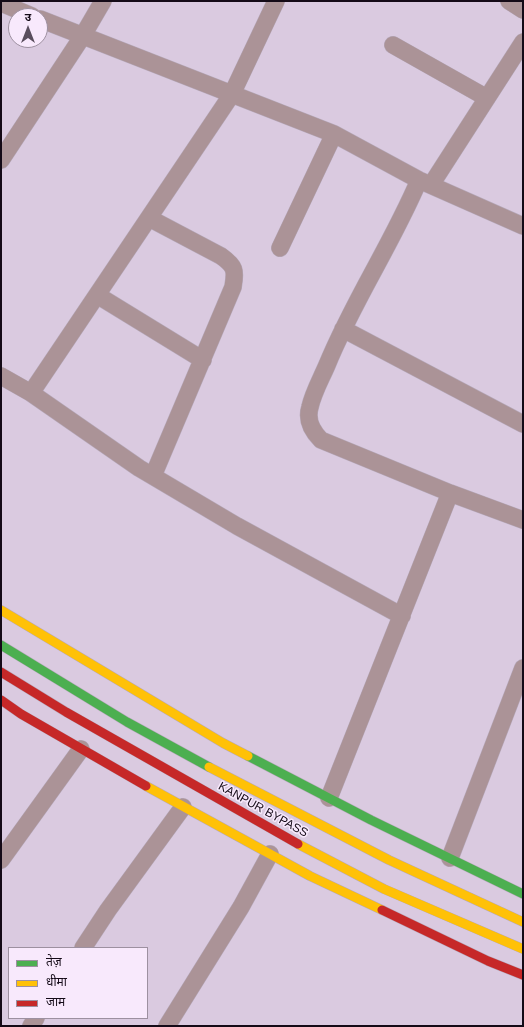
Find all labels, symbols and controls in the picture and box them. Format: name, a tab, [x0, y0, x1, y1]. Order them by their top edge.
north arrow	[8, 8, 48, 48]
text: उ	[25, 11, 31, 23]
street label: KANPUR BYPASS	[216, 779, 310, 841]
legend	[8, 947, 148, 1019]
text: तेज़	[46, 955, 62, 969]
text: धीमा	[46, 975, 67, 989]
text: जाम	[46, 995, 65, 1009]

